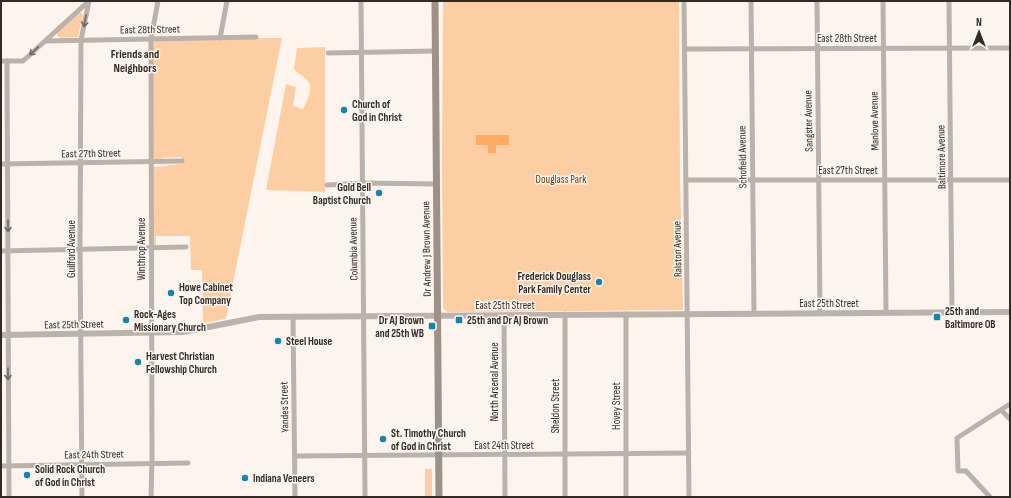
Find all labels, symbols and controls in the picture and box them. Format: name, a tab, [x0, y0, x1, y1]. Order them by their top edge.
north arrow	[959, 12, 999, 52]
one-way arrow	[81, 14, 89, 27]
text: N	[976, 16, 982, 29]
street label: East 28th Street	[120, 22, 181, 37]
street label: East 28th Street	[817, 32, 878, 45]
one-way arrow	[29, 46, 39, 56]
district label: Friends and Neighbors	[111, 47, 159, 76]
street label: Sangster Avenue	[801, 90, 816, 152]
street label: Manlove Avenue	[867, 91, 882, 151]
place label: Church of God in Christ	[352, 98, 402, 124]
marker: Church of God in Christ	[339, 105, 349, 115]
street label: Schofield Avenue	[735, 125, 750, 189]
street label: Baltimore Avenue	[934, 125, 949, 189]
street label: East 27th Street	[61, 146, 122, 161]
street label: East 27th Street	[818, 164, 879, 177]
park label: Douglass Park	[536, 173, 587, 186]
place label: Gold Bell Baptist Church	[313, 181, 371, 207]
marker: Gold Bell Baptist Church	[374, 188, 384, 198]
street label: Dr Andrew J Brown Avenue	[419, 201, 434, 297]
street label: Columbia Avenue	[346, 217, 361, 281]
street label: Winthrop Avenue	[135, 218, 148, 280]
one-way arrow	[4, 219, 12, 232]
street label: Guilford Avenue	[65, 220, 78, 278]
street label: Ralston Avenue	[671, 221, 684, 277]
place label: Frederick Douglass Park Family Center	[517, 270, 592, 296]
marker: Frederick Douglass Park Family Center	[594, 277, 604, 287]
place label: Howe Cabinet Top Company	[179, 281, 233, 307]
marker: Howe Cabinet Top Company	[166, 288, 176, 298]
street label: East 25th Street	[799, 297, 859, 310]
street label: East 25th Street	[475, 299, 535, 312]
place label: 25th and Baltimore OB	[945, 305, 996, 331]
place label: Rock-Ages Missionary Church	[134, 308, 206, 334]
marker: 25th and Baltimore OB	[932, 312, 942, 322]
place label: Dr AJ Brown and 25th WB	[375, 314, 424, 340]
place label: 25th and Dr AJ Brown	[467, 314, 548, 327]
marker: Rock-Ages Missionary Church	[121, 315, 131, 325]
marker: 25th and Dr AJ Brown	[454, 315, 464, 325]
street label: East 25th Street	[44, 317, 105, 332]
marker: Dr AJ Brown and 25th WB	[427, 321, 437, 331]
place label: Steel House	[286, 335, 333, 348]
marker: Steel House	[273, 336, 283, 346]
street label: North Arsenal Avenue	[488, 342, 501, 422]
place label: Harvest Christian Fellowship Church	[146, 350, 217, 376]
marker: Harvest Christian Fellowship Church	[133, 357, 143, 367]
one-way arrow	[4, 367, 12, 380]
street label: Sheldon Street	[549, 378, 562, 433]
street label: Yandes Street	[278, 381, 291, 433]
street label: Hovey Street	[610, 381, 623, 430]
place label: St. Timothy Church of God in Christ	[391, 427, 466, 453]
marker: St. Timothy Church of God in Christ	[378, 434, 388, 444]
street label: East 24th Street	[474, 439, 535, 452]
street label: East 24th Street	[64, 447, 125, 462]
place label: Solid Rock Church of God in Christ	[35, 463, 105, 489]
marker: Solid Rock Church of God in Christ	[22, 470, 32, 480]
place label: Indiana Veneers	[253, 472, 315, 485]
marker: Indiana Veneers	[240, 473, 250, 483]

